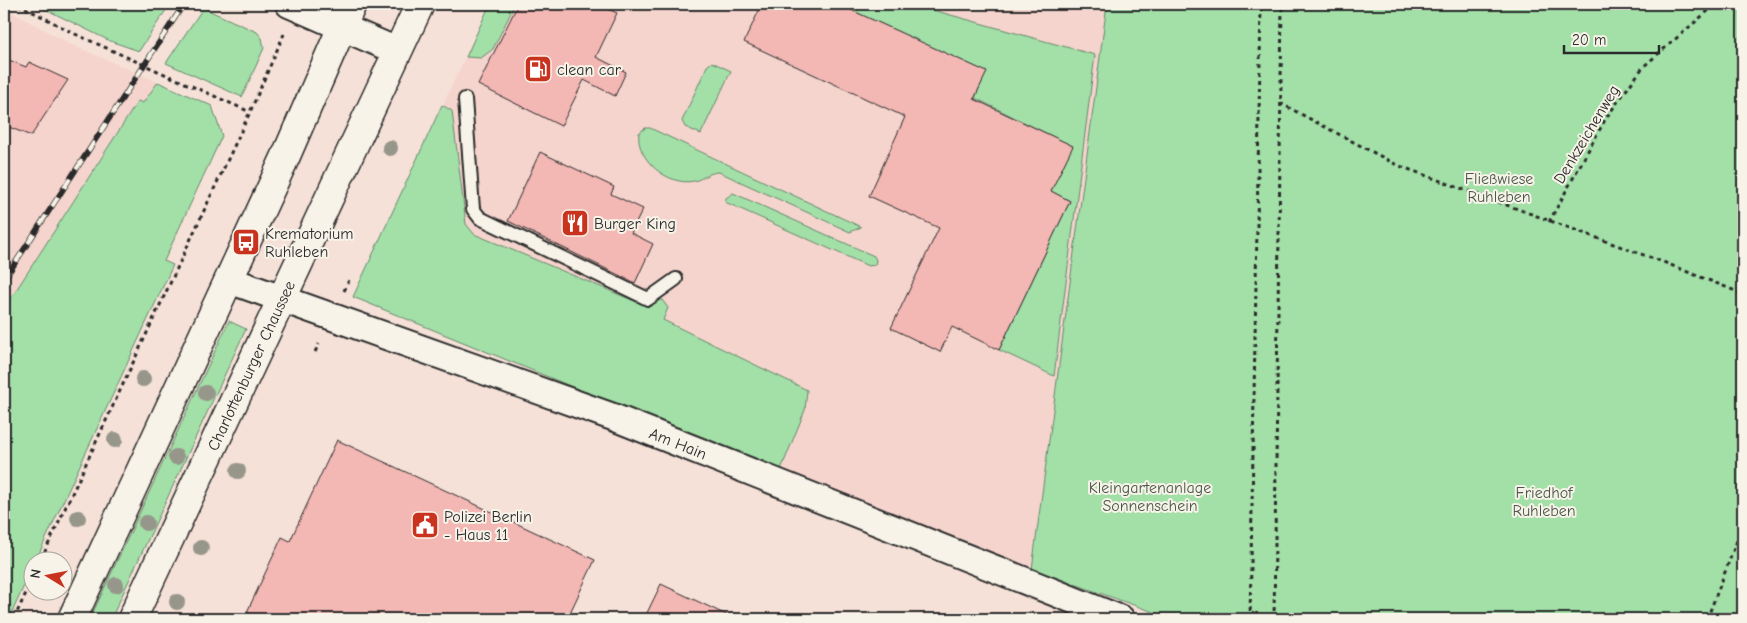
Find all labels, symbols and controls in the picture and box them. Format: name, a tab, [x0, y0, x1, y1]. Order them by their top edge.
scale bar	[1564, 22, 1660, 54]
text: 20 m	[1572, 31, 1606, 49]
fuel station icon: clean car	[523, 54, 553, 84]
place label: clean car	[557, 61, 622, 79]
street label: Denkzeichenweg	[1550, 82, 1623, 187]
park label: Fließwiese Ruhleben	[1465, 170, 1533, 206]
restaurant icon: Burger King	[560, 208, 590, 238]
place label: Burger King	[594, 215, 676, 233]
place label: Krematorium Ruhleben	[265, 225, 353, 261]
bus stop icon: Krematorium Ruhleben	[231, 227, 261, 257]
street label: Charlottenburger Chaussee	[204, 278, 299, 454]
street label: Am Hain	[647, 424, 709, 463]
park label: Kleingartenanlage Sonnenschein	[1089, 479, 1211, 515]
park label: Friedhof Ruhleben	[1512, 484, 1576, 520]
place label: Polizei Berlin - Haus 11	[444, 508, 532, 544]
public building icon: Polizei Berlin - Haus 11	[410, 510, 440, 540]
north arrow	[22, 550, 72, 600]
text: N	[27, 568, 45, 580]

